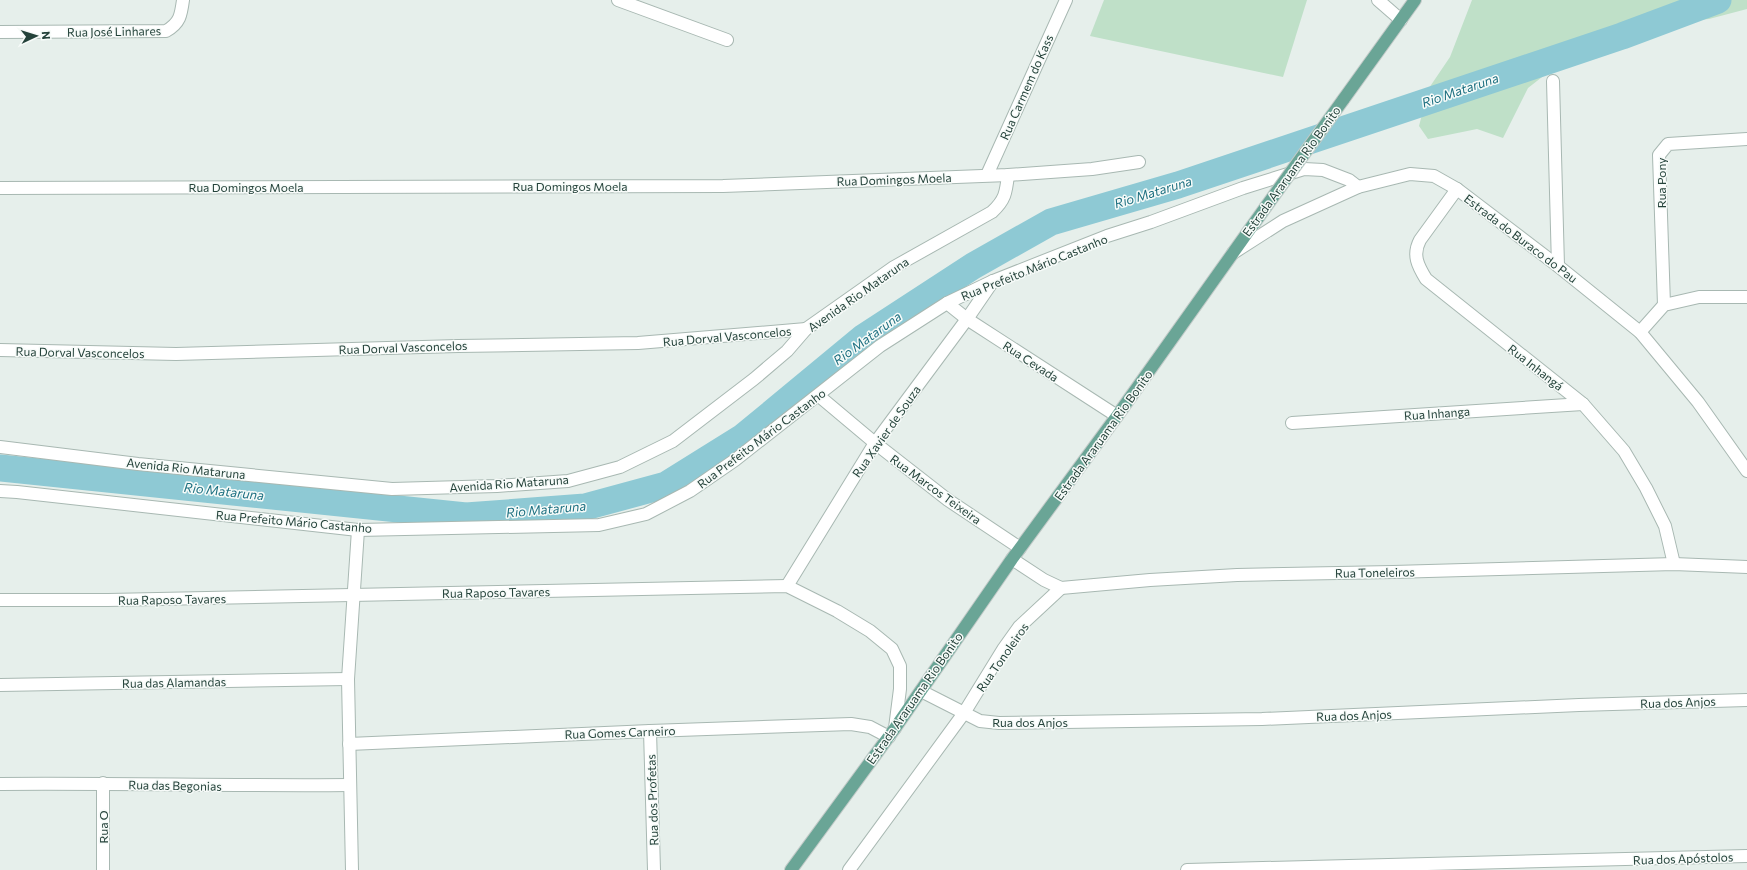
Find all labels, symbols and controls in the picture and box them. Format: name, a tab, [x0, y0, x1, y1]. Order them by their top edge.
north arrow	[16, 16, 56, 56]
street label: Rua José Linhares	[67, 23, 161, 40]
text: N	[40, 31, 53, 40]
street label: Rua Carmem do Kass	[996, 32, 1056, 142]
water label: Rio Mataruna	[1419, 69, 1501, 111]
street label: Estrada Araruama Rio Bonito	[1239, 103, 1343, 239]
street label: Rua Pony	[1654, 158, 1668, 208]
street label: Rua Domingos Moela	[836, 170, 952, 188]
water label: Rio Mataruna	[1112, 173, 1194, 211]
street label: Rua Domingos Moela	[512, 179, 628, 193]
street label: Rua Domingos Moela	[188, 180, 304, 194]
street label: Estrada do Buraco do Pau	[1462, 191, 1580, 285]
street label: Rua Prefeito Mário Castanho	[959, 231, 1109, 303]
street label: Avenida Rio Mataruna	[805, 254, 911, 334]
water label: Rio Mataruna	[830, 308, 904, 368]
street label: Rua Dorval Vasconcelos	[662, 323, 792, 349]
street label: Rua Dorval Vasconcelos	[338, 338, 468, 356]
street label: Rua Cevada	[1001, 338, 1061, 384]
street label: Rua Inhangá	[1506, 341, 1566, 393]
street label: Rua Dorval Vasconcelos	[15, 344, 145, 360]
street label: Estrada Araruama Rio Bonito	[1051, 367, 1155, 503]
street label: Rua Xavier de Souza	[849, 382, 923, 480]
street label: Rua Prefeito Mário Castanho	[694, 385, 828, 491]
street label: Rua Inhanga	[1403, 404, 1471, 422]
street label: Rua Marcos Teixeira	[888, 451, 984, 527]
street label: Avenida Rio Mataruna	[126, 455, 246, 481]
street label: Avenida Rio Mataruna	[449, 472, 569, 494]
water label: Rio Mataruna	[183, 479, 265, 503]
water label: Rio Mataruna	[505, 498, 587, 520]
street label: Rua Prefeito Mário Castanho	[215, 507, 373, 535]
street label: Rua Toneleiros	[1335, 564, 1415, 580]
street label: Rua Raposo Tavares	[442, 584, 550, 600]
street label: Rua Raposo Tavares	[118, 591, 226, 607]
street label: Rua Tonoleiros	[973, 620, 1031, 694]
street label: Estrada Araruama Rio Bonito	[863, 630, 965, 766]
street label: Rua das Alamandas	[122, 674, 226, 690]
street label: Rua dos Anjos	[1640, 694, 1716, 710]
street label: Rua dos Anjos	[1316, 707, 1392, 723]
street label: Rua dos Anjos	[992, 715, 1068, 729]
street label: Rua Gomes Carneiro	[564, 723, 676, 741]
street label: Rua dos Profetas	[643, 754, 661, 846]
street label: Rua das Begonias	[128, 777, 222, 793]
street label: Rua O	[96, 810, 110, 844]
street label: Rua dos Apóstolos	[1633, 849, 1733, 867]

